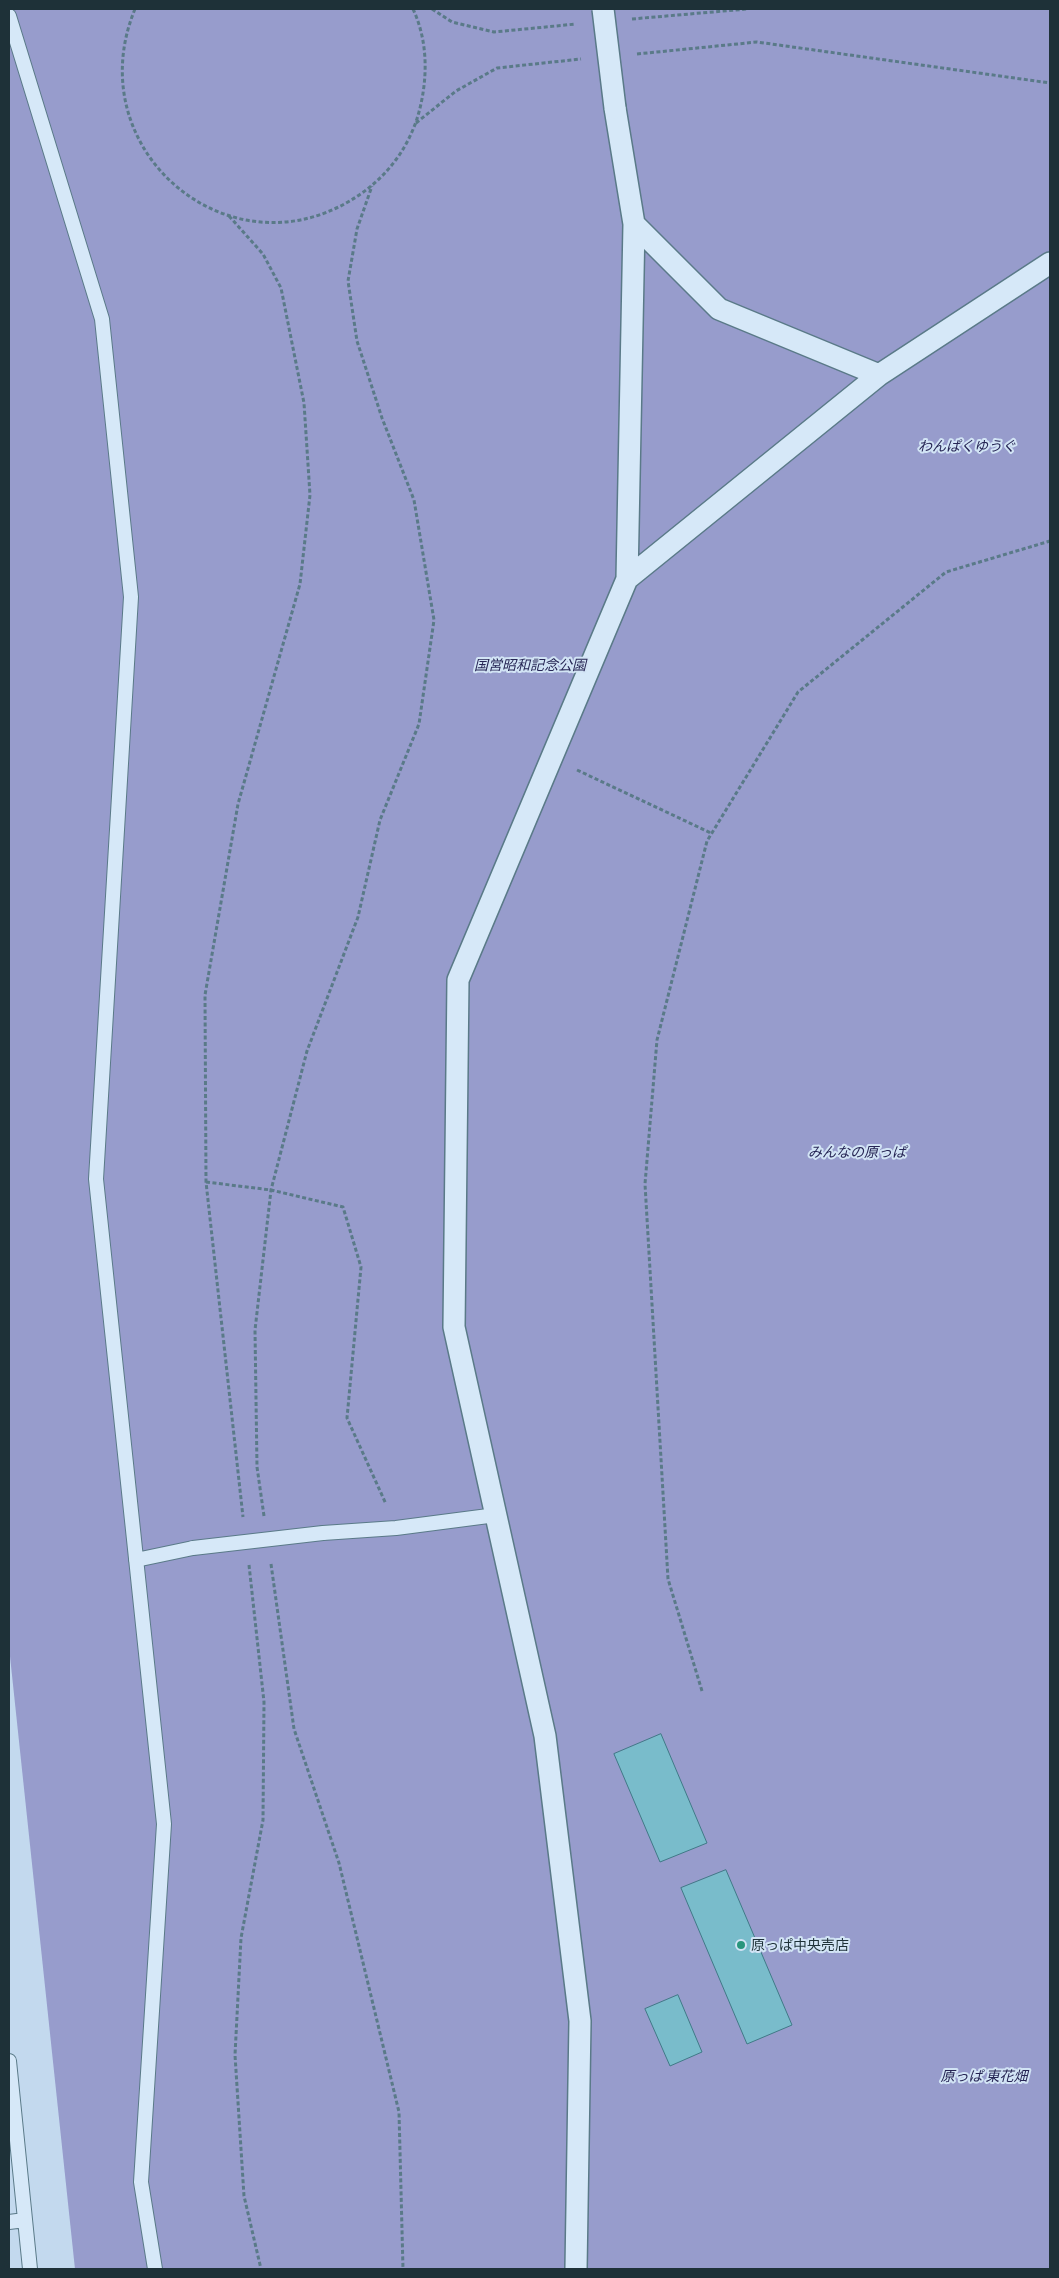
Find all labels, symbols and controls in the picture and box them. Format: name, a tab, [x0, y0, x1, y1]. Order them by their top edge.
park label: わんぱくゆうぐ	[918, 438, 1016, 454]
park label: 国営昭和記念公園	[474, 657, 586, 673]
park label: みんなの原っぱ	[808, 1144, 906, 1160]
place label: 原っぱ中央売店	[751, 1937, 849, 1953]
marker: 原っぱ中央売店	[735, 1939, 747, 1951]
park label: 原っぱ 東花畑	[940, 2068, 1028, 2084]

